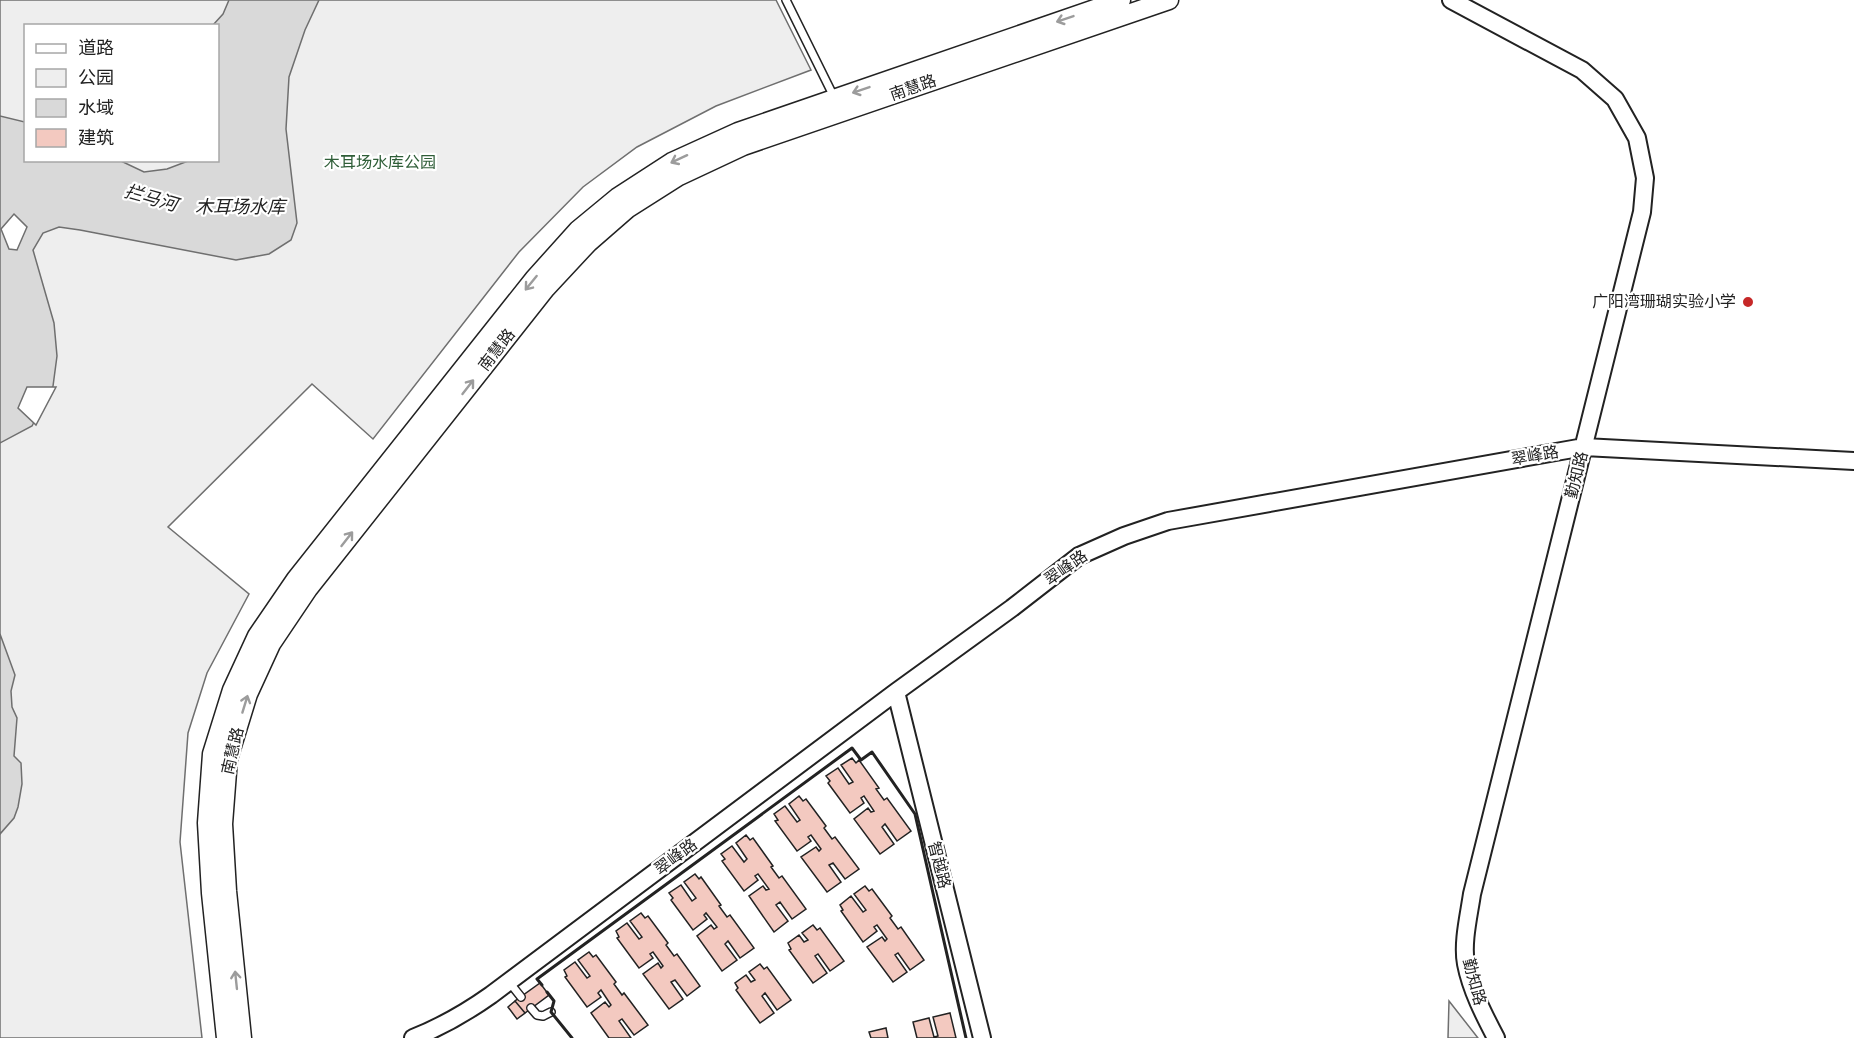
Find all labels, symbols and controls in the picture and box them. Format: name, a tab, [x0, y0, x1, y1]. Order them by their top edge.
one-way arrow	[1056, 15, 1075, 26]
legend	[24, 24, 219, 162]
text: 道路	[78, 37, 114, 59]
text: 公园	[78, 67, 114, 89]
street label: 南慧路	[887, 71, 939, 105]
one-way arrow	[852, 86, 871, 97]
text: 水域	[78, 97, 114, 119]
text: 建筑	[78, 127, 114, 149]
park label: 木耳场水库公园	[324, 153, 436, 173]
one-way arrow	[671, 154, 689, 166]
water label: 拦马河	[122, 180, 183, 217]
water label: 木耳场水库	[195, 196, 288, 218]
one-way arrow	[524, 275, 537, 291]
place label: 广阳湾珊瑚实验小学	[1592, 292, 1736, 312]
marker: 广阳湾珊瑚实验小学	[1741, 295, 1755, 309]
street label: 南慧路	[474, 325, 520, 375]
one-way arrow	[462, 379, 475, 395]
street label: 翠峰路	[1510, 442, 1560, 470]
street label: 勤知路	[1561, 449, 1593, 501]
one-way arrow	[340, 532, 353, 548]
street label: 翠峰路	[1041, 546, 1091, 590]
one-way arrow	[240, 695, 251, 714]
street label: 南慧路	[218, 725, 248, 777]
street label: 翠峰路	[651, 835, 701, 879]
street label: 智越路	[923, 839, 955, 891]
street label: 勤知路	[1458, 956, 1490, 1008]
one-way arrow	[230, 970, 241, 990]

